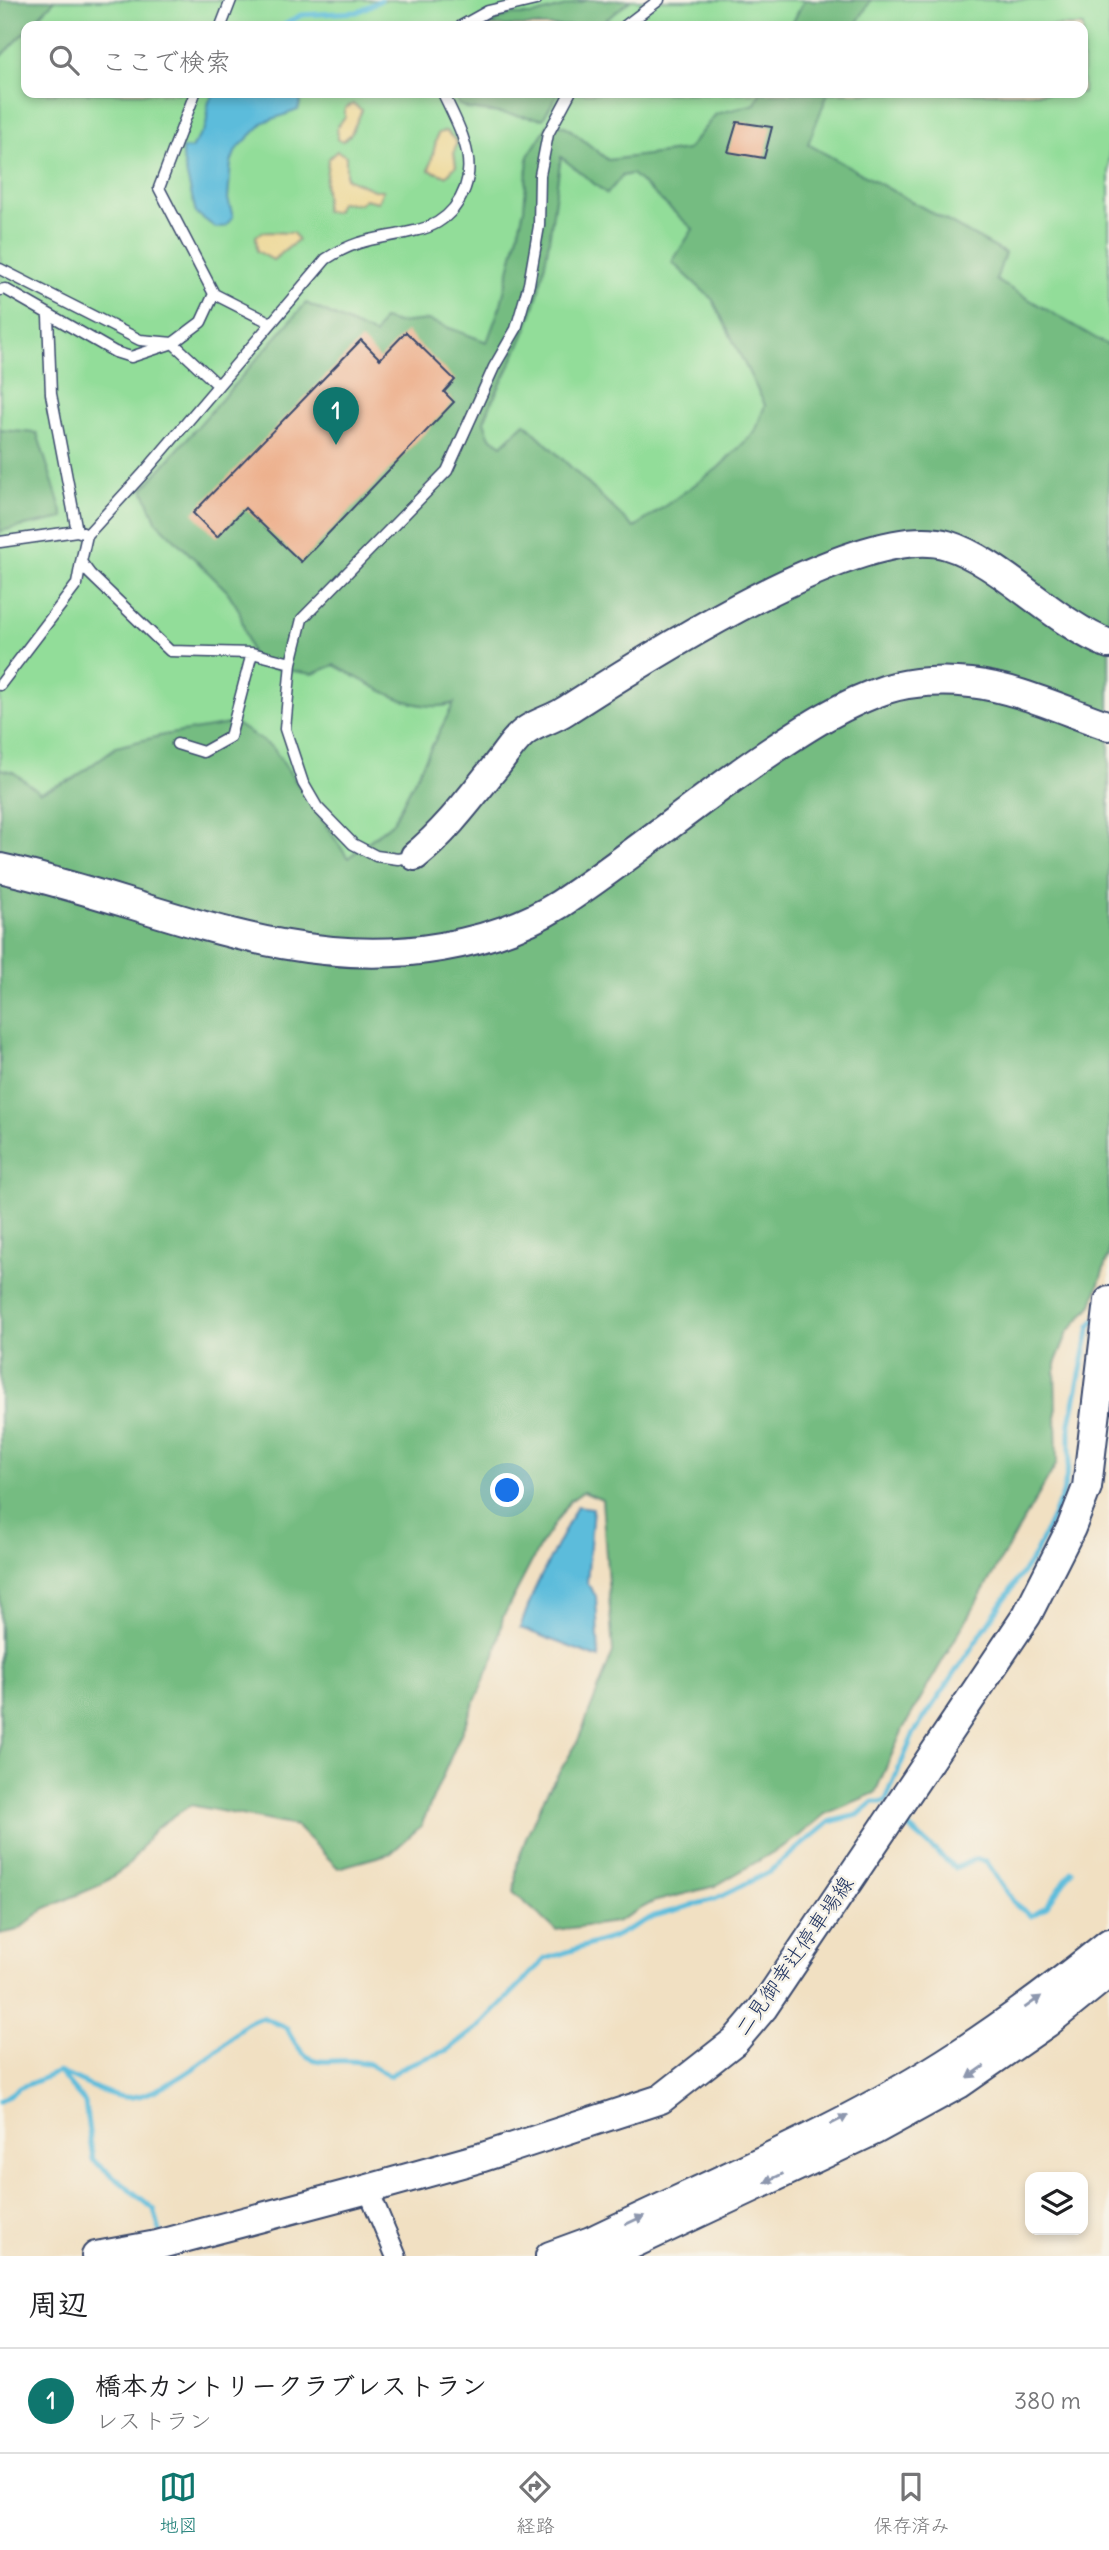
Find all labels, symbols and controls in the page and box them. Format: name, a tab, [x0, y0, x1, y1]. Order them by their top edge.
search box	[21, 21, 1088, 98]
icon: search	[45, 41, 83, 79]
text: ここで検索	[101, 45, 231, 78]
pin: 1	[313, 387, 359, 445]
your location	[490, 1473, 524, 1507]
street label: 二見御幸辻停車場線	[729, 1871, 859, 2041]
one-way arrow	[1024, 1995, 1042, 2009]
one-way arrow	[967, 2065, 985, 2079]
one-way arrow	[830, 2115, 850, 2127]
one-way arrow	[764, 2172, 784, 2184]
map controls	[1025, 2172, 1088, 2235]
button: layers	[1025, 2172, 1088, 2235]
one-way arrow	[625, 2214, 645, 2225]
text: 周辺	[28, 2285, 88, 2323]
text: 橋本カントリークラブレストラン	[95, 2369, 487, 2402]
text: 1	[46, 2386, 56, 2415]
text: 380 m	[1014, 2386, 1081, 2415]
text: レストラン	[95, 2406, 212, 2435]
tab: 地図	[159, 2468, 198, 2537]
tab: 経路	[516, 2468, 555, 2537]
tab: 保存済み	[873, 2468, 950, 2537]

